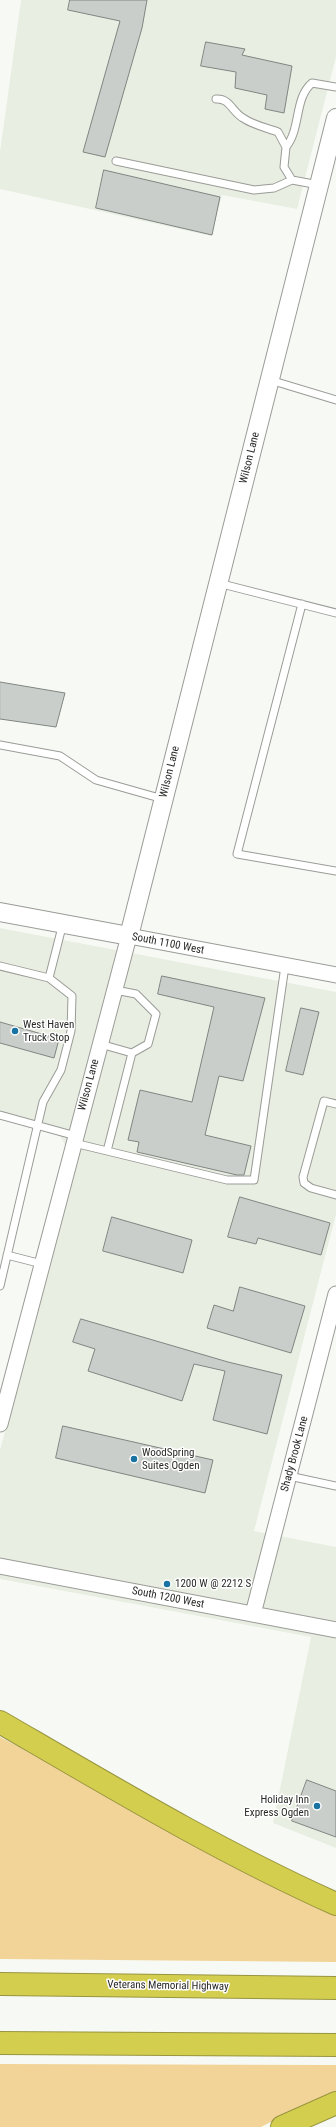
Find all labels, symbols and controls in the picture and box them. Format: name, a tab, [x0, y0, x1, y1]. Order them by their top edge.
street label: Wilson Lane	[237, 431, 263, 485]
street label: Wilson Lane	[157, 745, 183, 799]
street label: South 1100 West	[131, 931, 205, 957]
place label: West Haven Truck Stop	[23, 1018, 74, 1044]
marker: West Haven Truck Stop	[10, 1026, 20, 1036]
street label: Wilson Lane	[76, 1058, 102, 1112]
street label: Shady Brook Lane	[279, 1415, 311, 1493]
place label: WoodSpring Suites Ogden	[142, 1446, 199, 1472]
marker: WoodSpring Suites Ogden	[129, 1454, 139, 1464]
place label: 1200 W @ 2212 S	[175, 1577, 251, 1591]
marker: 1200 W @ 2212 S	[162, 1579, 172, 1589]
street label: South 1200 West	[131, 1585, 205, 1611]
place label: Holiday Inn Express Ogden	[244, 1793, 309, 1819]
marker: Holiday Inn Express Ogden	[312, 1801, 322, 1811]
street label: Veterans Memorial Highway	[107, 1978, 229, 1994]

